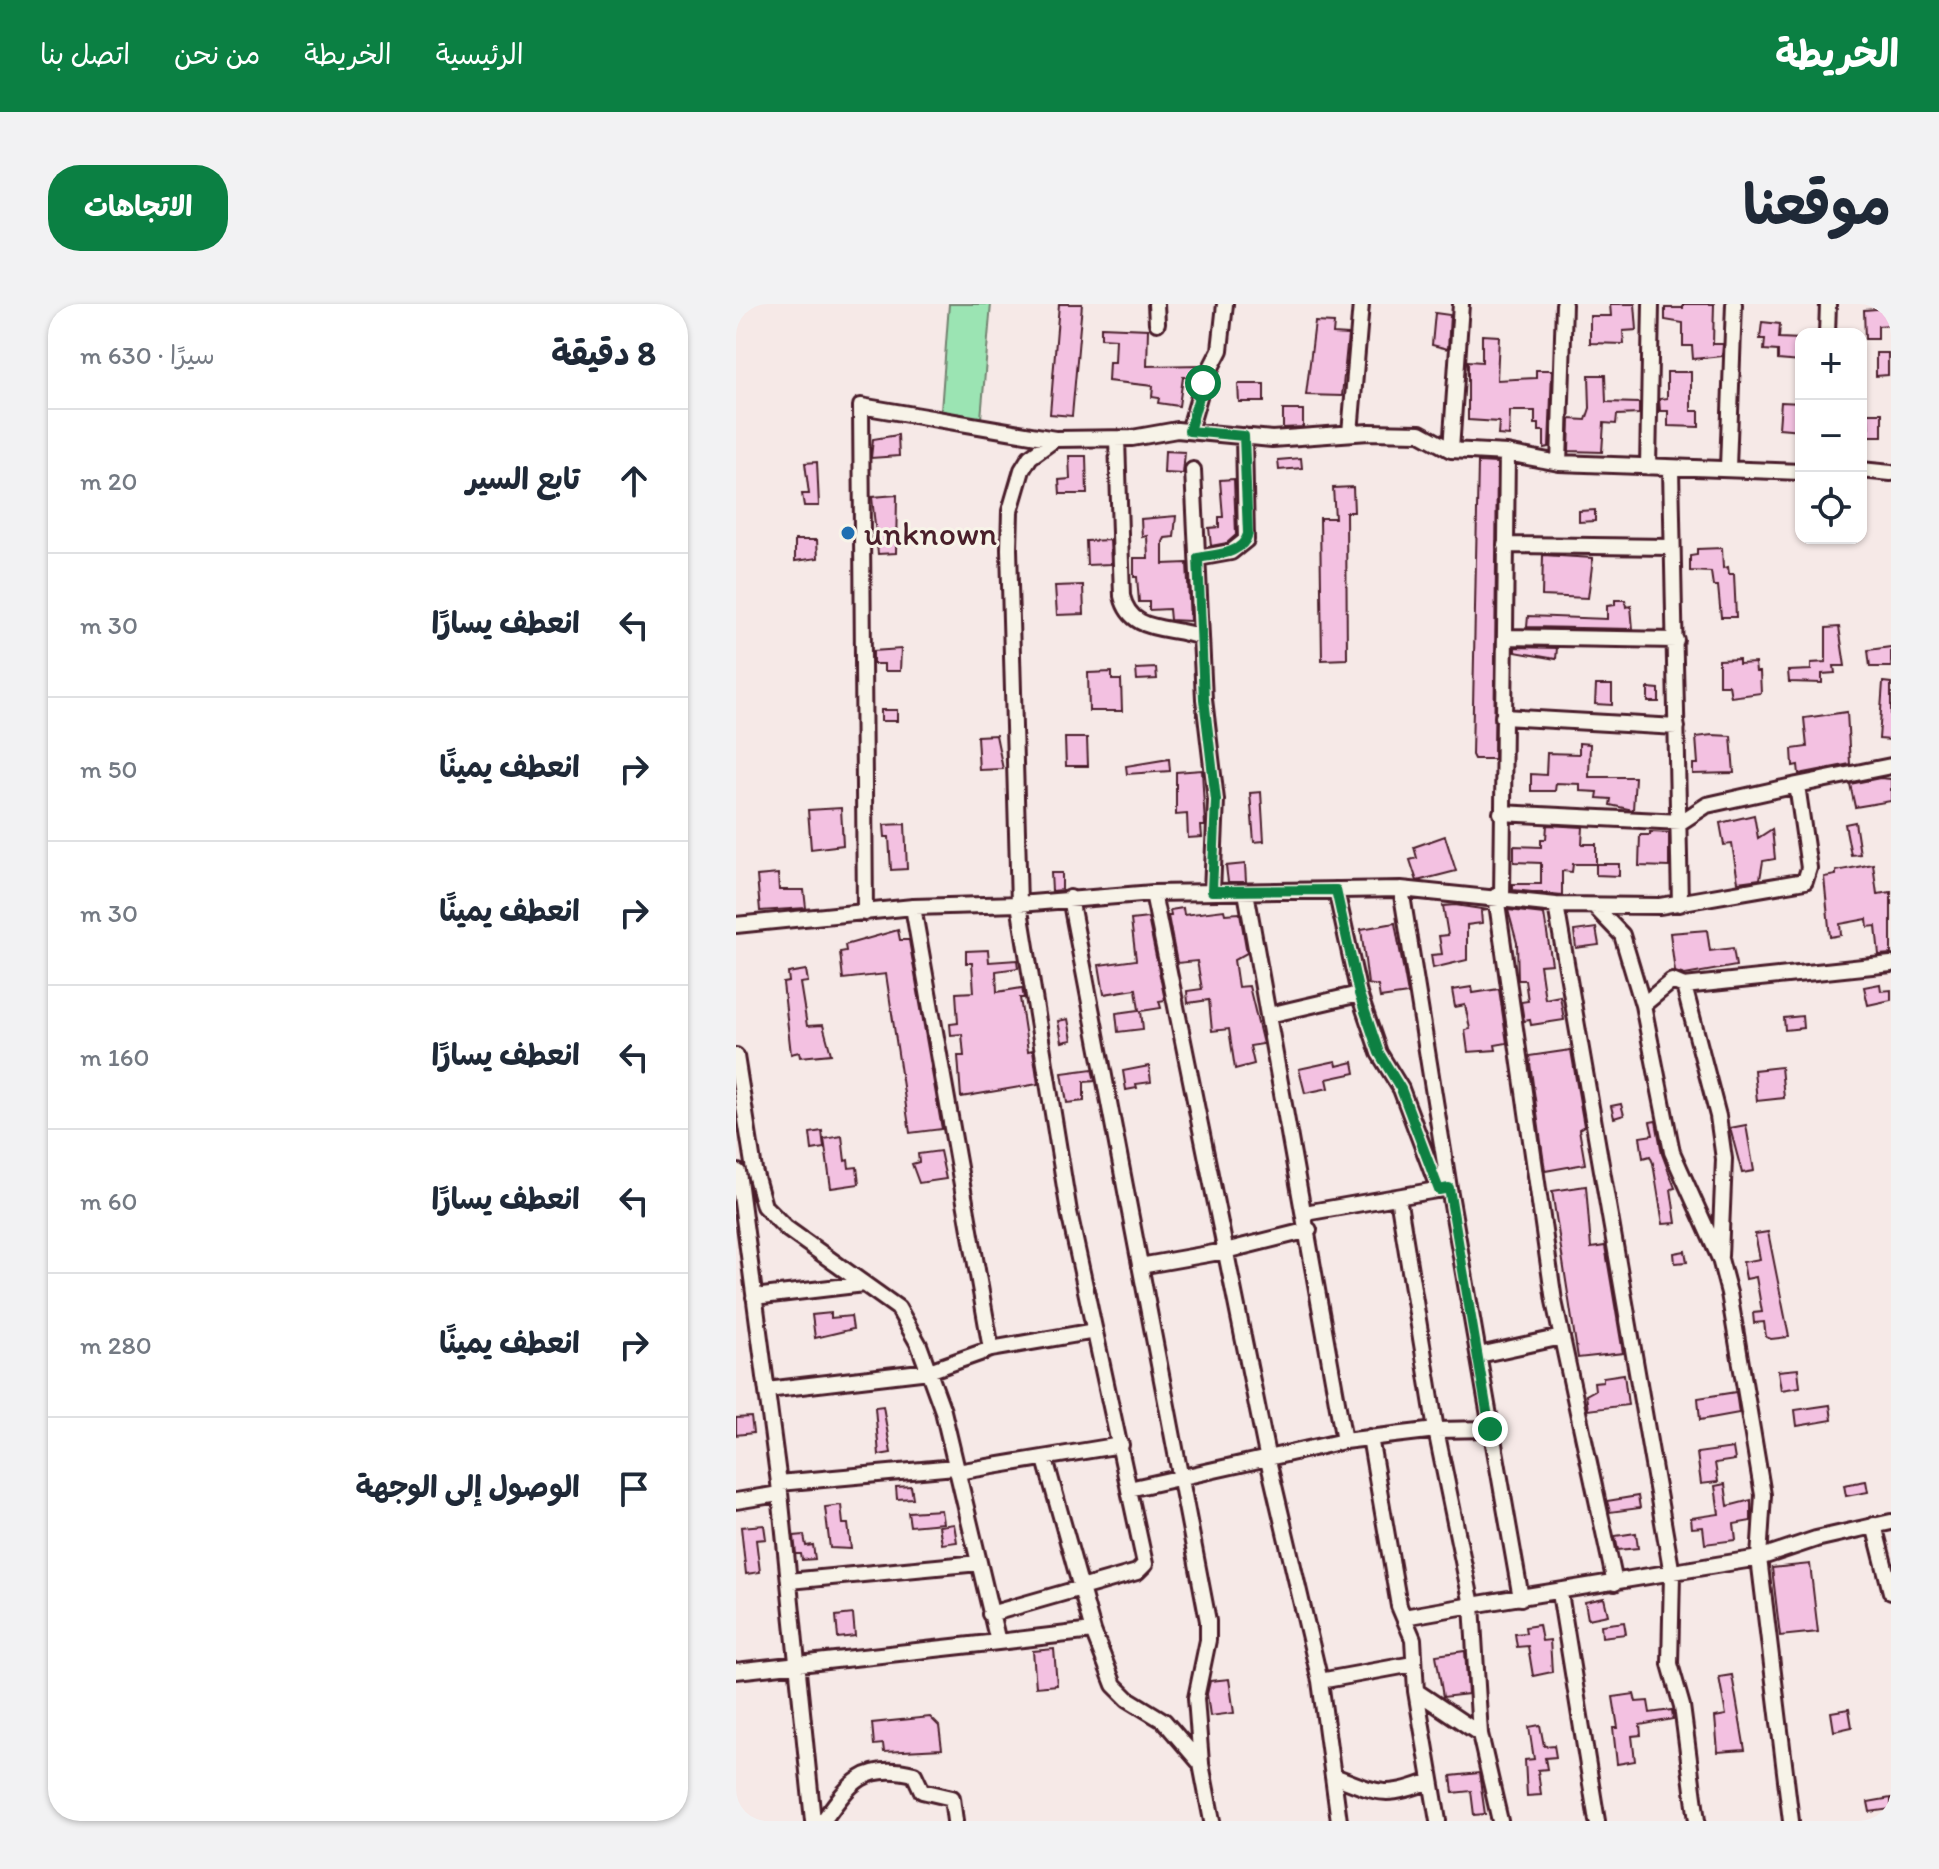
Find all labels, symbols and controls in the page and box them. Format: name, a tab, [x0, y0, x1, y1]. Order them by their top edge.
text: الخريطة	[1775, 31, 1899, 77]
text: اتصل بنا	[40, 37, 130, 71]
text: من نحن	[174, 37, 260, 71]
text: الخريطة	[304, 37, 392, 71]
text: الرئيسية	[436, 37, 524, 71]
button: الاتجاهات	[48, 165, 228, 251]
text: موقعنا	[1743, 171, 1891, 238]
map controls	[1795, 328, 1867, 544]
button: +	[1795, 328, 1867, 400]
text: 8 دقيقة	[551, 333, 656, 374]
text: سيرًا · 630 m	[80, 339, 215, 371]
route start	[1185, 365, 1221, 401]
button: −	[1795, 400, 1867, 472]
icon: ahead	[612, 459, 656, 503]
text: تابع السير	[466, 460, 580, 497]
text: 20 m	[80, 465, 137, 497]
button: locate	[1795, 472, 1867, 544]
place label: unknown	[864, 513, 997, 554]
marker: unknown	[839, 524, 857, 542]
icon: left	[612, 603, 656, 647]
text: انعطف يسارًا	[431, 604, 580, 641]
text: 30 m	[80, 609, 138, 641]
icon: right	[612, 747, 656, 791]
text: انعطف يمينًا	[439, 748, 580, 785]
text: 50 m	[80, 753, 137, 785]
icon: right	[612, 891, 656, 935]
text: انعطف يمينًا	[439, 892, 580, 929]
text: 30 m	[80, 897, 138, 929]
icon: left	[612, 1035, 656, 1079]
text: انعطف يسارًا	[431, 1036, 580, 1073]
text: 160 m	[80, 1041, 150, 1073]
icon: left	[612, 1179, 656, 1223]
text: انعطف يسارًا	[431, 1180, 580, 1217]
text: 60 m	[80, 1185, 138, 1217]
icon: right	[612, 1323, 656, 1367]
text: انعطف يمينًا	[439, 1324, 580, 1361]
text: 280 m	[80, 1329, 152, 1361]
route end	[1472, 1411, 1508, 1447]
icon: arrive	[612, 1467, 656, 1511]
text: الوصول إلى الوجهة	[356, 1468, 580, 1505]

